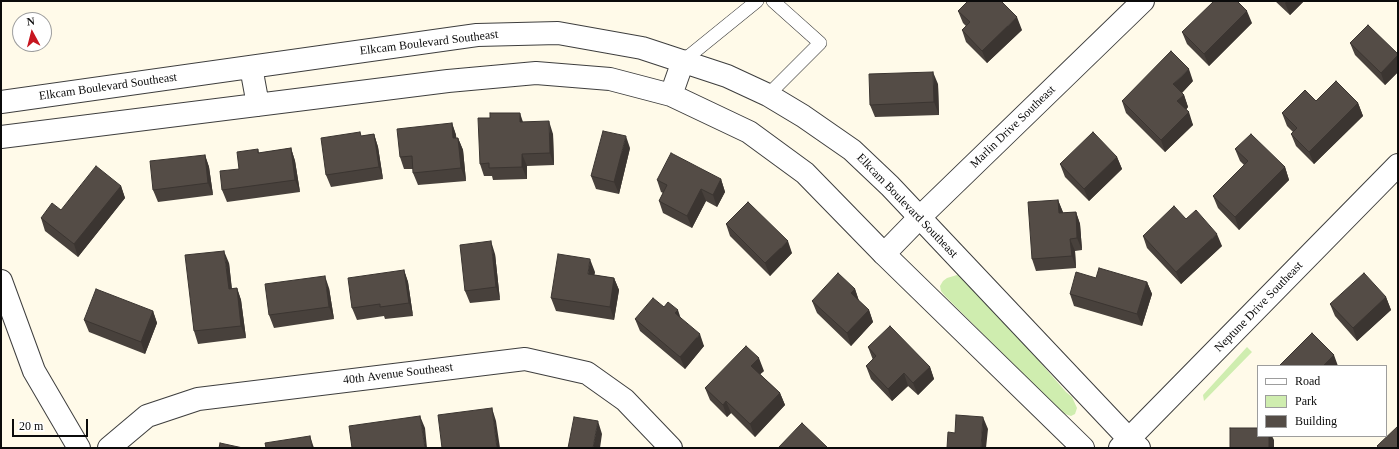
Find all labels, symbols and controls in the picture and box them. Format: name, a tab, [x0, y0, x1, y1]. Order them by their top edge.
north arrow	[12, 12, 52, 52]
text: N	[26, 15, 35, 28]
street label: Elkcam Boulevard Southeast	[359, 27, 499, 59]
street label: Elkcam Boulevard Southeast	[38, 70, 178, 104]
street label: Marlin Drive Southeast	[967, 83, 1059, 171]
street label: Elkcam Boulevard Southeast	[853, 151, 961, 261]
street label: Neptune Drive Southeast	[1212, 259, 1306, 355]
street label: 40th Avenue Southeast	[342, 360, 454, 388]
legend	[1257, 365, 1387, 437]
text: Road	[1295, 374, 1320, 388]
text: Park	[1295, 394, 1317, 408]
scale bar	[14, 411, 90, 437]
text: Building	[1295, 414, 1337, 428]
text: 20 m	[19, 419, 43, 433]

